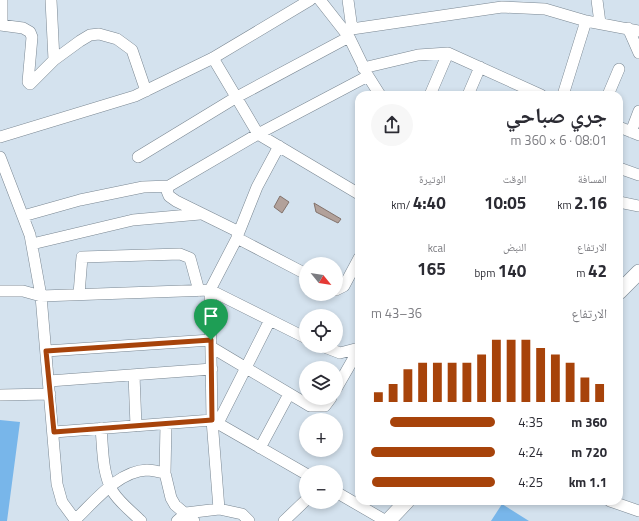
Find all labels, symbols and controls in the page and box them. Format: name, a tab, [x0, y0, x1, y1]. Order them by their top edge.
text: جري صباحي	[505, 98, 607, 132]
button: share	[371, 104, 413, 146]
text: 08:01 · 6 × 360 m	[511, 130, 607, 150]
text: الوتيرة	[419, 171, 446, 187]
text: الوقت	[503, 171, 526, 187]
text: المسافة	[578, 171, 607, 187]
text: 4:40	[413, 190, 446, 216]
text: 10:05	[484, 190, 526, 216]
text: 2.16	[574, 190, 607, 216]
text: /km	[391, 197, 413, 213]
text: km	[557, 197, 574, 213]
text: النبض	[503, 239, 526, 255]
text: الارتفاع	[577, 239, 607, 255]
text: kcal	[428, 240, 446, 256]
text: 165	[417, 256, 446, 282]
north arrow	[299, 257, 343, 301]
map controls	[299, 257, 343, 509]
text: 140	[498, 258, 526, 284]
text: 42	[588, 258, 607, 284]
text: bpm	[475, 265, 498, 281]
text: m	[576, 265, 588, 281]
pin	[194, 299, 228, 340]
text: 36–43 m	[371, 303, 422, 323]
text: الارتفاع	[572, 303, 607, 323]
icon: arrive	[200, 305, 222, 327]
button: locate	[299, 309, 343, 353]
button: layers	[299, 361, 343, 405]
text: 4:35	[518, 412, 543, 432]
text: 360 m	[571, 412, 607, 432]
button: +	[299, 413, 343, 457]
text: 4:24	[518, 442, 543, 462]
text: 720 m	[571, 442, 607, 462]
button: −	[299, 465, 343, 509]
text: 4:25	[518, 472, 543, 492]
text: 1.1 km	[569, 472, 607, 492]

